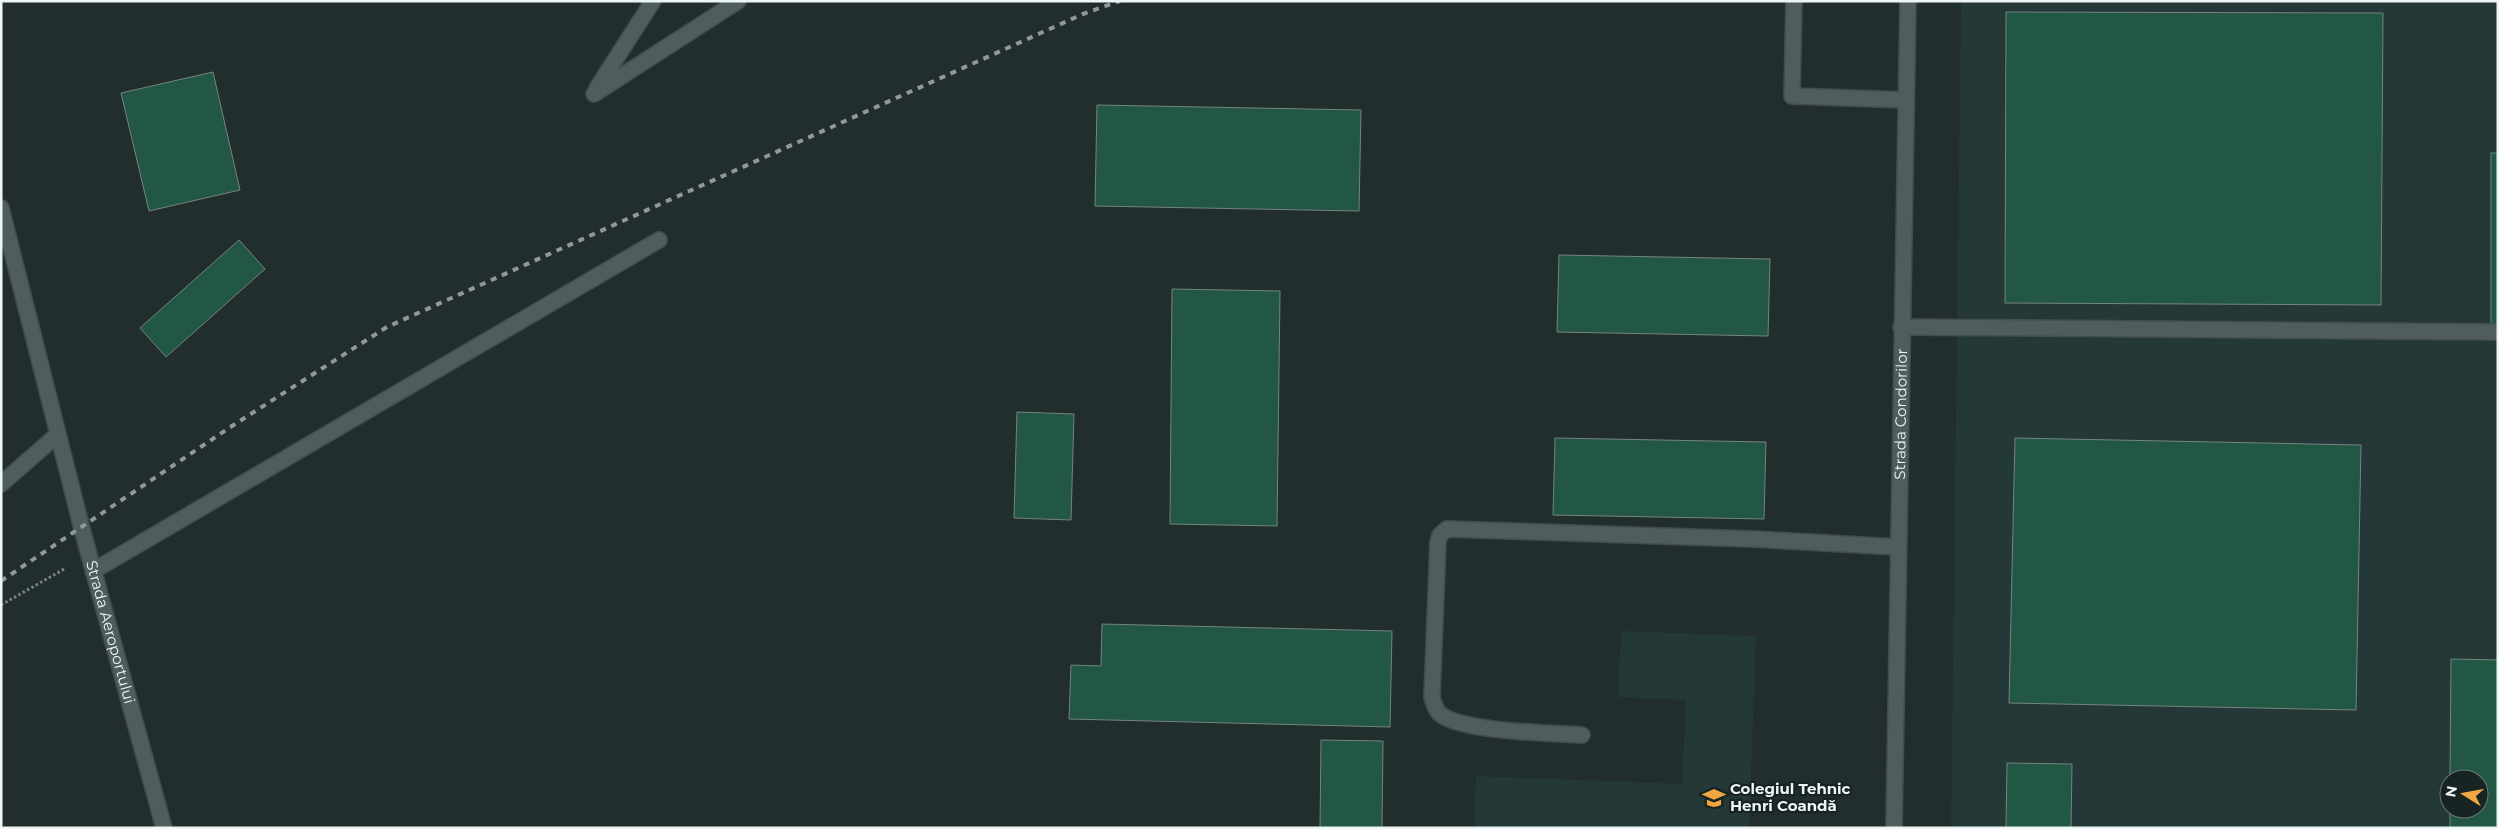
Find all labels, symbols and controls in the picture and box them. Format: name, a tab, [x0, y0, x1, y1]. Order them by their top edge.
street label: Strada Condorilor	[1890, 348, 1911, 480]
street label: Strada Aeroportului	[82, 558, 139, 706]
north arrow	[2439, 769, 2489, 819]
place label: Colegiul Tehnic Henri Coandă	[1730, 779, 1851, 815]
text: N	[2441, 784, 2461, 799]
school or university icon: Colegiul Tehnic Henri Coandă	[1701, 785, 1727, 811]

